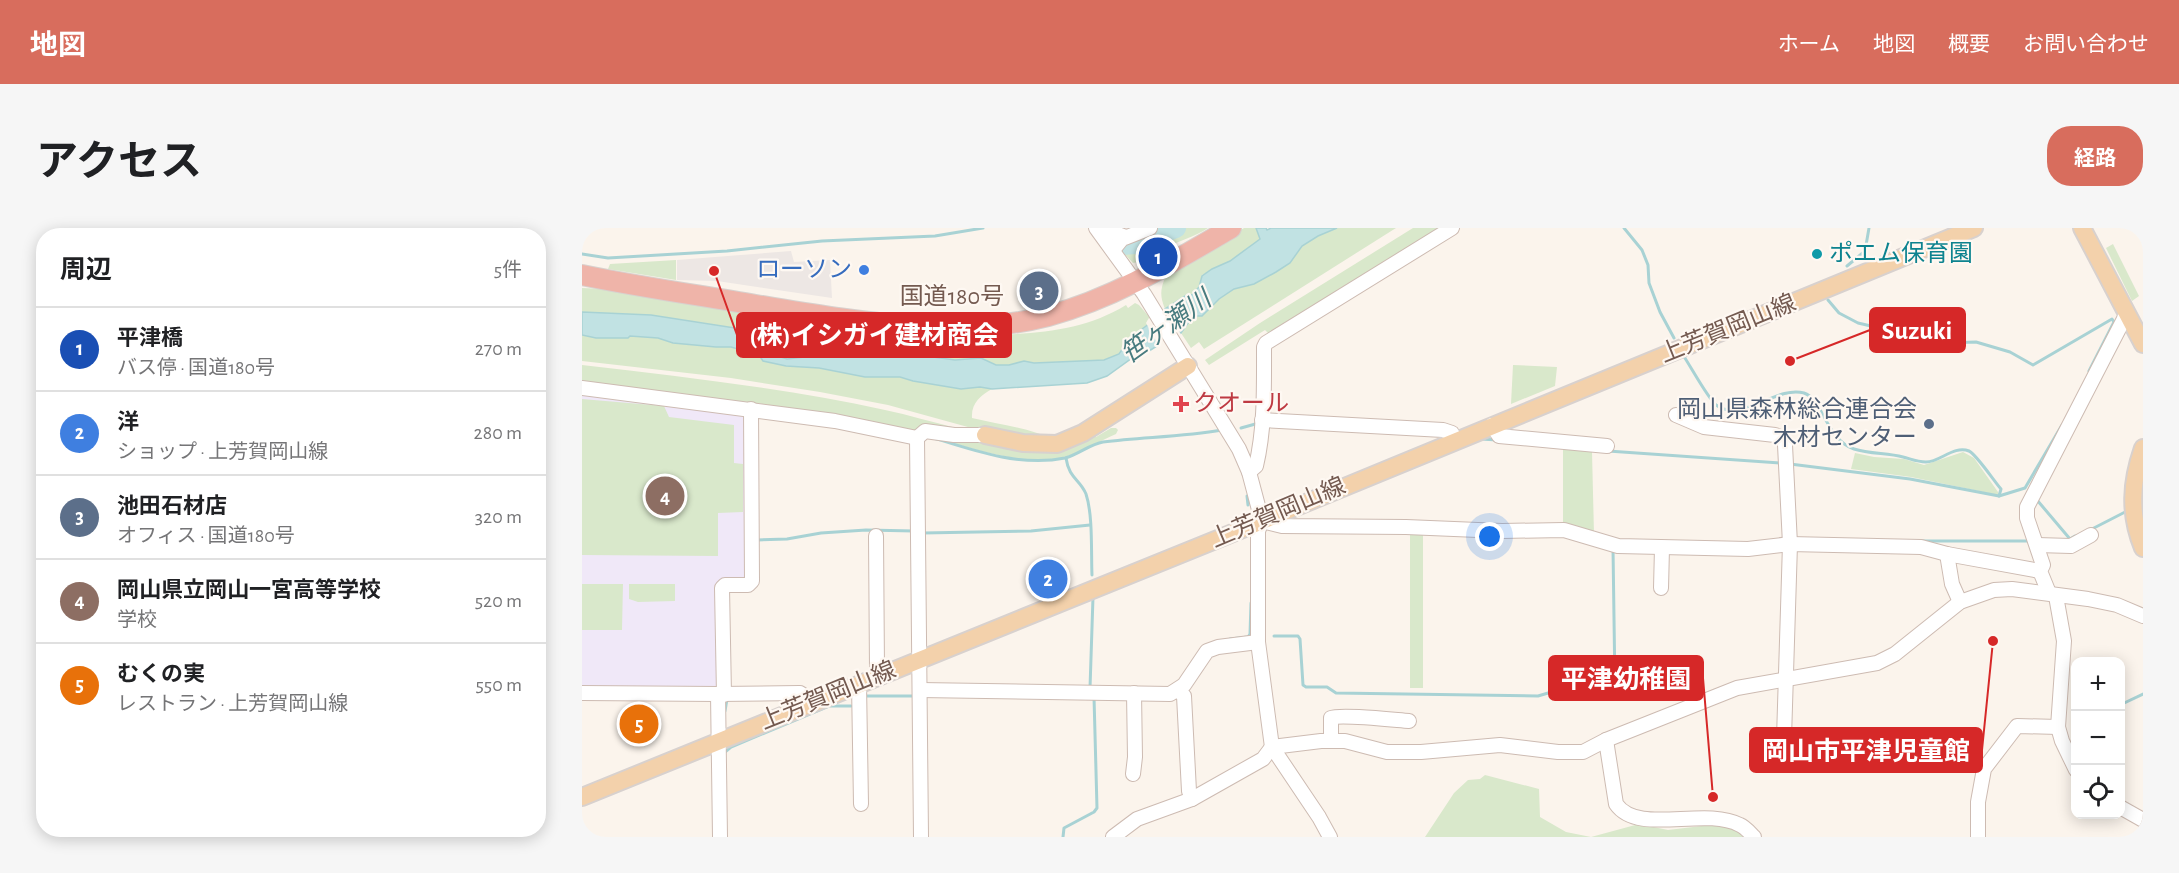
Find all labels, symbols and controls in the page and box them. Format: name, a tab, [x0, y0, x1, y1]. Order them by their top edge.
text: 地図	[30, 32, 86, 60]
text: ホーム	[1778, 34, 1840, 55]
text: 地図	[1873, 34, 1915, 55]
text: 概要	[1948, 34, 1990, 55]
text: お問い合わせ	[2023, 34, 2149, 55]
button: 経路	[2047, 126, 2143, 186]
text: アクセス	[36, 141, 202, 183]
pin: 1	[1138, 234, 1178, 279]
place label: ポエム保育園	[1829, 240, 1973, 266]
marker: ポエム保育園	[1810, 247, 1824, 261]
text: 周辺	[60, 257, 112, 283]
place label: ローソン	[756, 258, 852, 282]
text: 5件	[494, 260, 522, 280]
marker: ローソン	[857, 263, 871, 277]
pin: 3	[1020, 268, 1058, 314]
street label: 国道180号	[900, 283, 1004, 309]
water label: 笹ヶ瀬川	[1116, 283, 1218, 368]
street label: 上芳賀岡山線	[1656, 289, 1799, 367]
callout: Suzuki	[1870, 308, 1965, 352]
callout: (株)イシガイ建材商会	[737, 313, 1011, 357]
text: Suzuki	[1882, 318, 1952, 344]
text: (株)イシガイ建材商会	[749, 321, 999, 349]
text: 平津橋	[117, 327, 183, 349]
text: 1	[76, 339, 83, 359]
text: 270 m	[475, 339, 522, 359]
text: バス停 · 国道180号	[117, 358, 275, 378]
place label: クオール	[1193, 391, 1289, 416]
place label: 岡山県森林総合連合会 木材センター	[1677, 396, 1917, 450]
marker: クオール	[1174, 397, 1188, 411]
text: 洋	[117, 411, 139, 433]
marker: 岡山県森林総合連合会 木材センター	[1922, 417, 1936, 431]
text: 2	[75, 423, 84, 443]
text: 280 m	[474, 423, 522, 443]
text: ショップ · 上芳賀岡山線	[117, 442, 328, 462]
street label: 上芳賀岡山線	[1206, 472, 1349, 552]
pin: 4	[646, 474, 685, 518]
text: 池田石材店	[117, 495, 227, 517]
text: 3	[75, 507, 84, 527]
text: 320 m	[475, 507, 522, 527]
your location	[1475, 522, 1504, 551]
text: オフィス · 国道180号	[117, 526, 295, 546]
pin: 2	[1028, 556, 1068, 602]
text: 岡山県立岡山一宮高等学校	[117, 579, 381, 601]
text: 4	[74, 591, 85, 611]
text: 520 m	[475, 591, 522, 611]
text: 学校	[117, 610, 157, 630]
street label: 上芳賀岡山線	[756, 656, 899, 734]
callout: 平津幼稚園	[1549, 656, 1703, 700]
map controls	[2071, 657, 2125, 819]
button: +	[2071, 657, 2125, 711]
text: むくの実	[117, 663, 205, 685]
text: 平津幼稚園	[1561, 665, 1691, 693]
text: 5	[75, 675, 84, 695]
text: 550 m	[475, 675, 522, 695]
text: レストラン · 上芳賀岡山線	[117, 694, 348, 714]
pin: 5	[620, 702, 658, 746]
button: −	[2071, 711, 2125, 765]
callout: 岡山市平津児童館	[1750, 728, 1982, 772]
text: 岡山市平津児童館	[1762, 737, 1970, 765]
button: locate	[2071, 765, 2125, 819]

